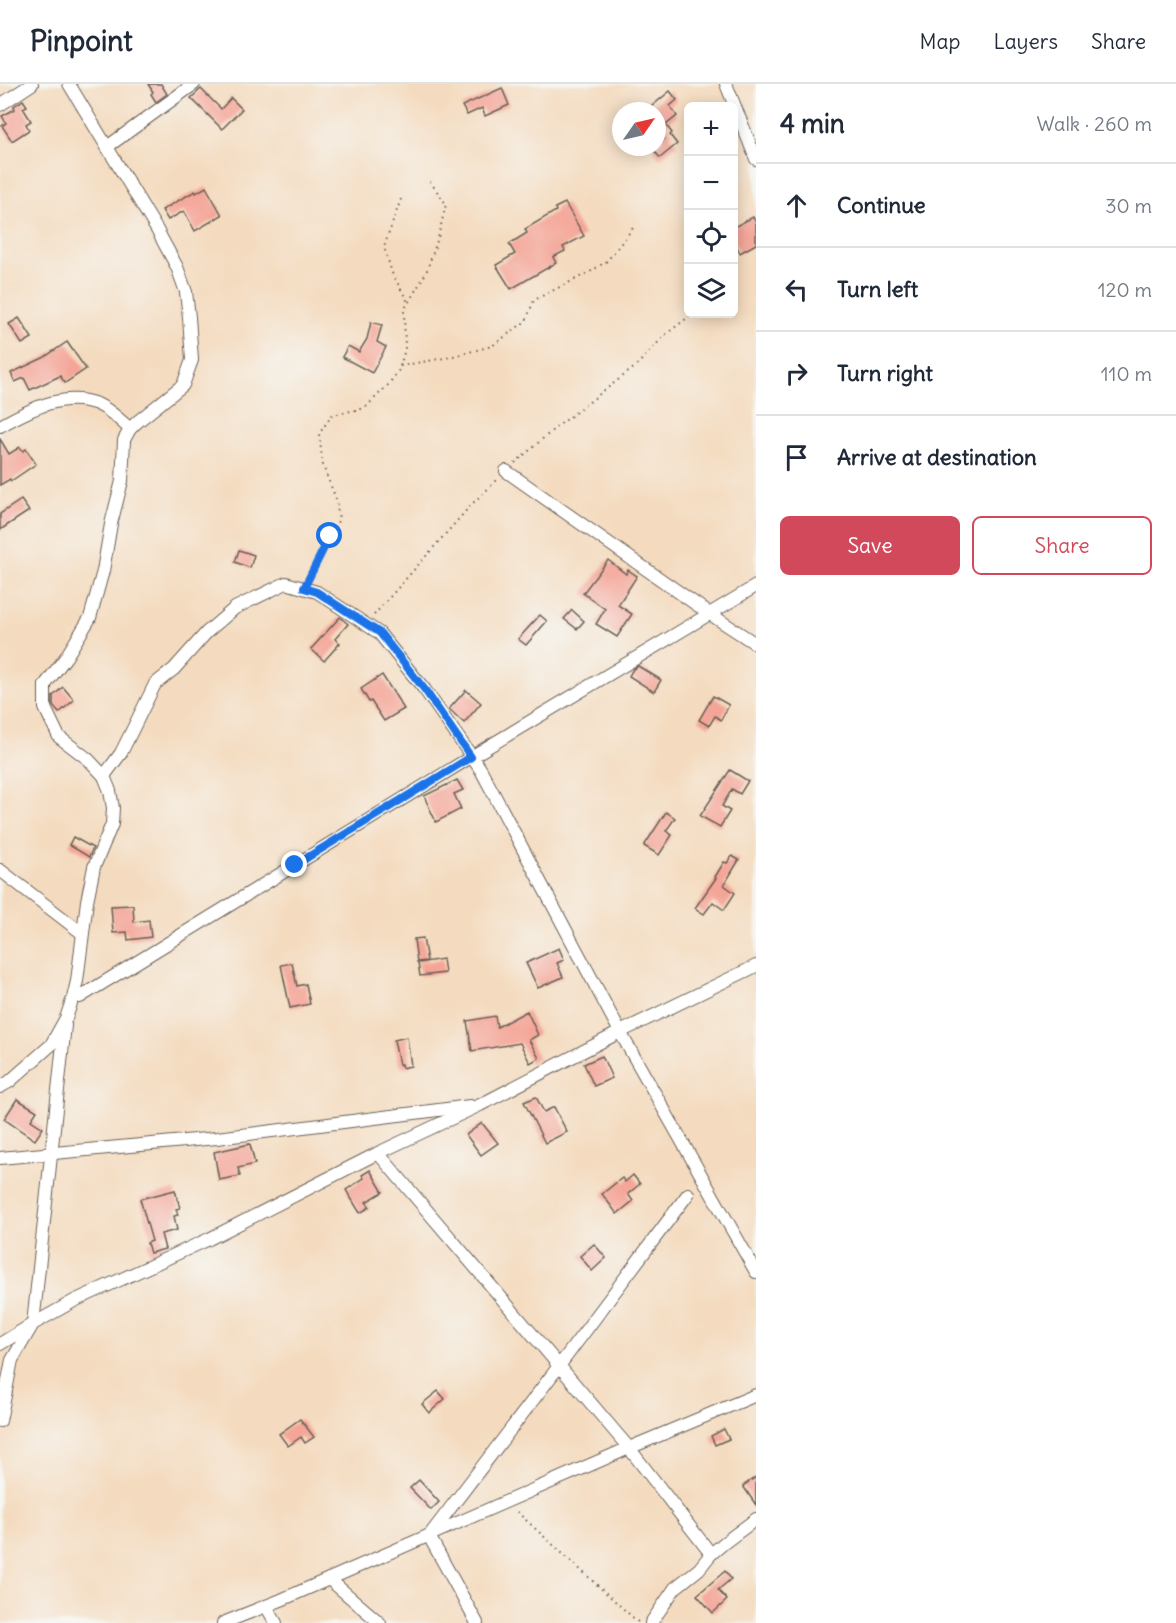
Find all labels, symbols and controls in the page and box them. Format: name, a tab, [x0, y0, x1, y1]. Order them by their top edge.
text: Pinpoint	[30, 23, 133, 59]
text: Map	[920, 28, 960, 55]
text: Layers	[993, 28, 1058, 55]
text: Share	[1091, 28, 1146, 55]
north arrow	[612, 102, 666, 156]
map controls	[684, 102, 738, 318]
button: +	[684, 102, 738, 156]
text: 4 min	[780, 107, 845, 140]
text: Walk · 260 m	[1036, 111, 1152, 136]
button: −	[684, 156, 738, 210]
icon: ahead	[780, 189, 813, 222]
text: Continue	[837, 191, 926, 219]
text: 30 m	[1105, 193, 1152, 218]
button: locate	[684, 210, 738, 264]
button: layers	[684, 264, 738, 318]
icon: left	[780, 273, 813, 306]
text: Turn left	[837, 275, 918, 303]
text: 120 m	[1098, 277, 1152, 302]
icon: right	[780, 357, 813, 390]
text: Turn right	[837, 359, 933, 387]
text: 110 m	[1101, 361, 1152, 386]
icon: arrive	[780, 441, 813, 474]
text: Arrive at destination	[837, 443, 1037, 471]
button: Save	[780, 516, 960, 575]
button: Share	[972, 516, 1152, 575]
route start	[316, 522, 342, 548]
route end	[281, 851, 307, 877]

